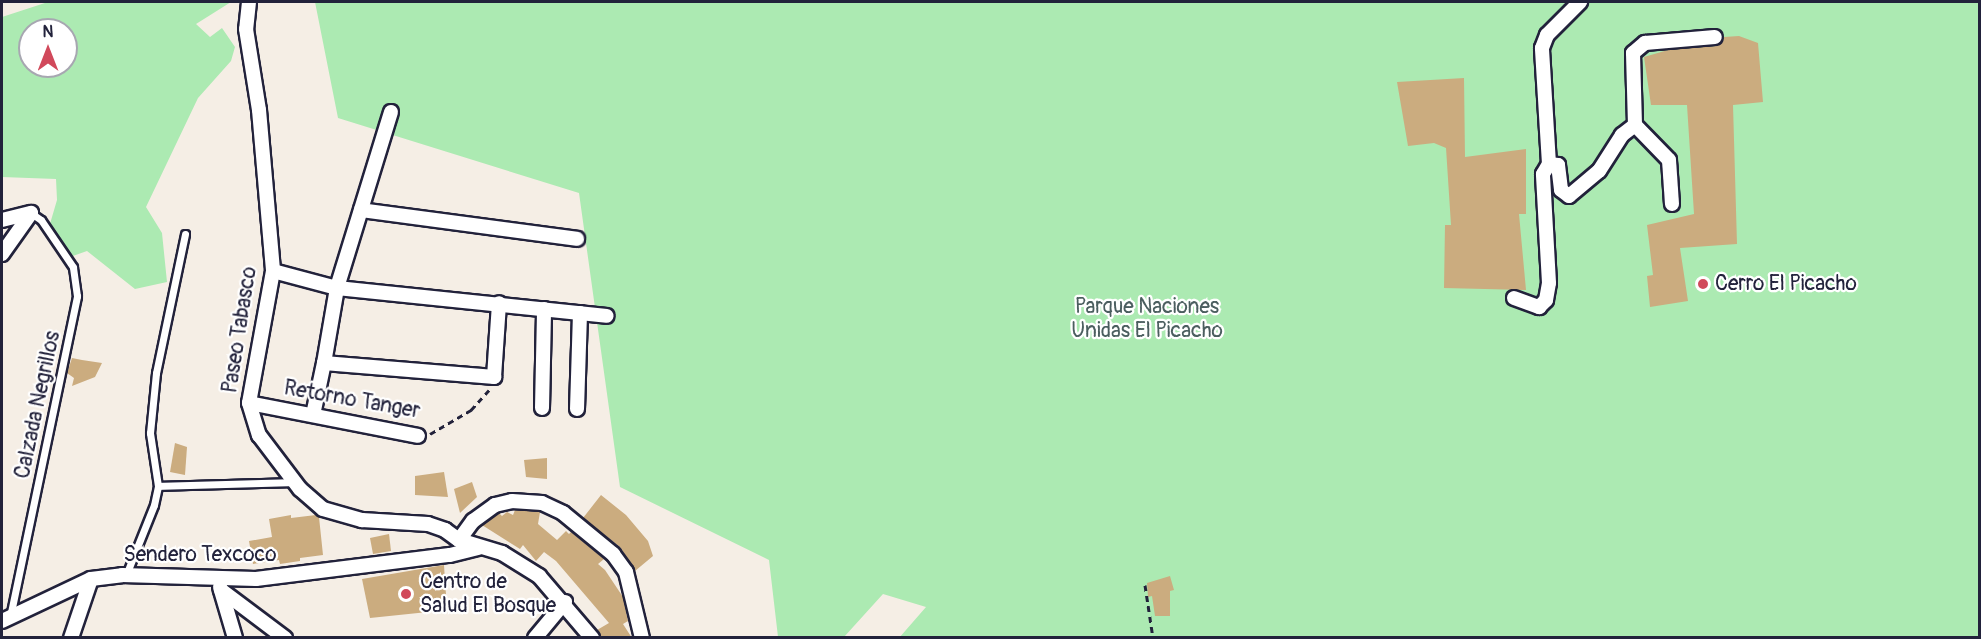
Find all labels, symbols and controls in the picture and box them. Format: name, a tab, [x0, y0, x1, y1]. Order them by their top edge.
north arrow	[18, 18, 78, 78]
text: N	[43, 22, 53, 42]
street label: Paseo Tabasco	[218, 265, 262, 395]
place label: Cerro El Picacho	[1715, 271, 1857, 297]
marker: Cerro El Picacho	[1696, 277, 1710, 291]
park label: Parque Naciones Unidas El Picacho	[1071, 294, 1223, 344]
street label: Calzada Negrillos	[10, 329, 66, 481]
street label: Retorno Tanger	[282, 376, 422, 424]
street label: Sendero Texcoco	[124, 542, 276, 568]
place label: Centro de Salud El Bosque	[420, 569, 556, 619]
marker: Centro de Salud El Bosque	[397, 585, 415, 603]

